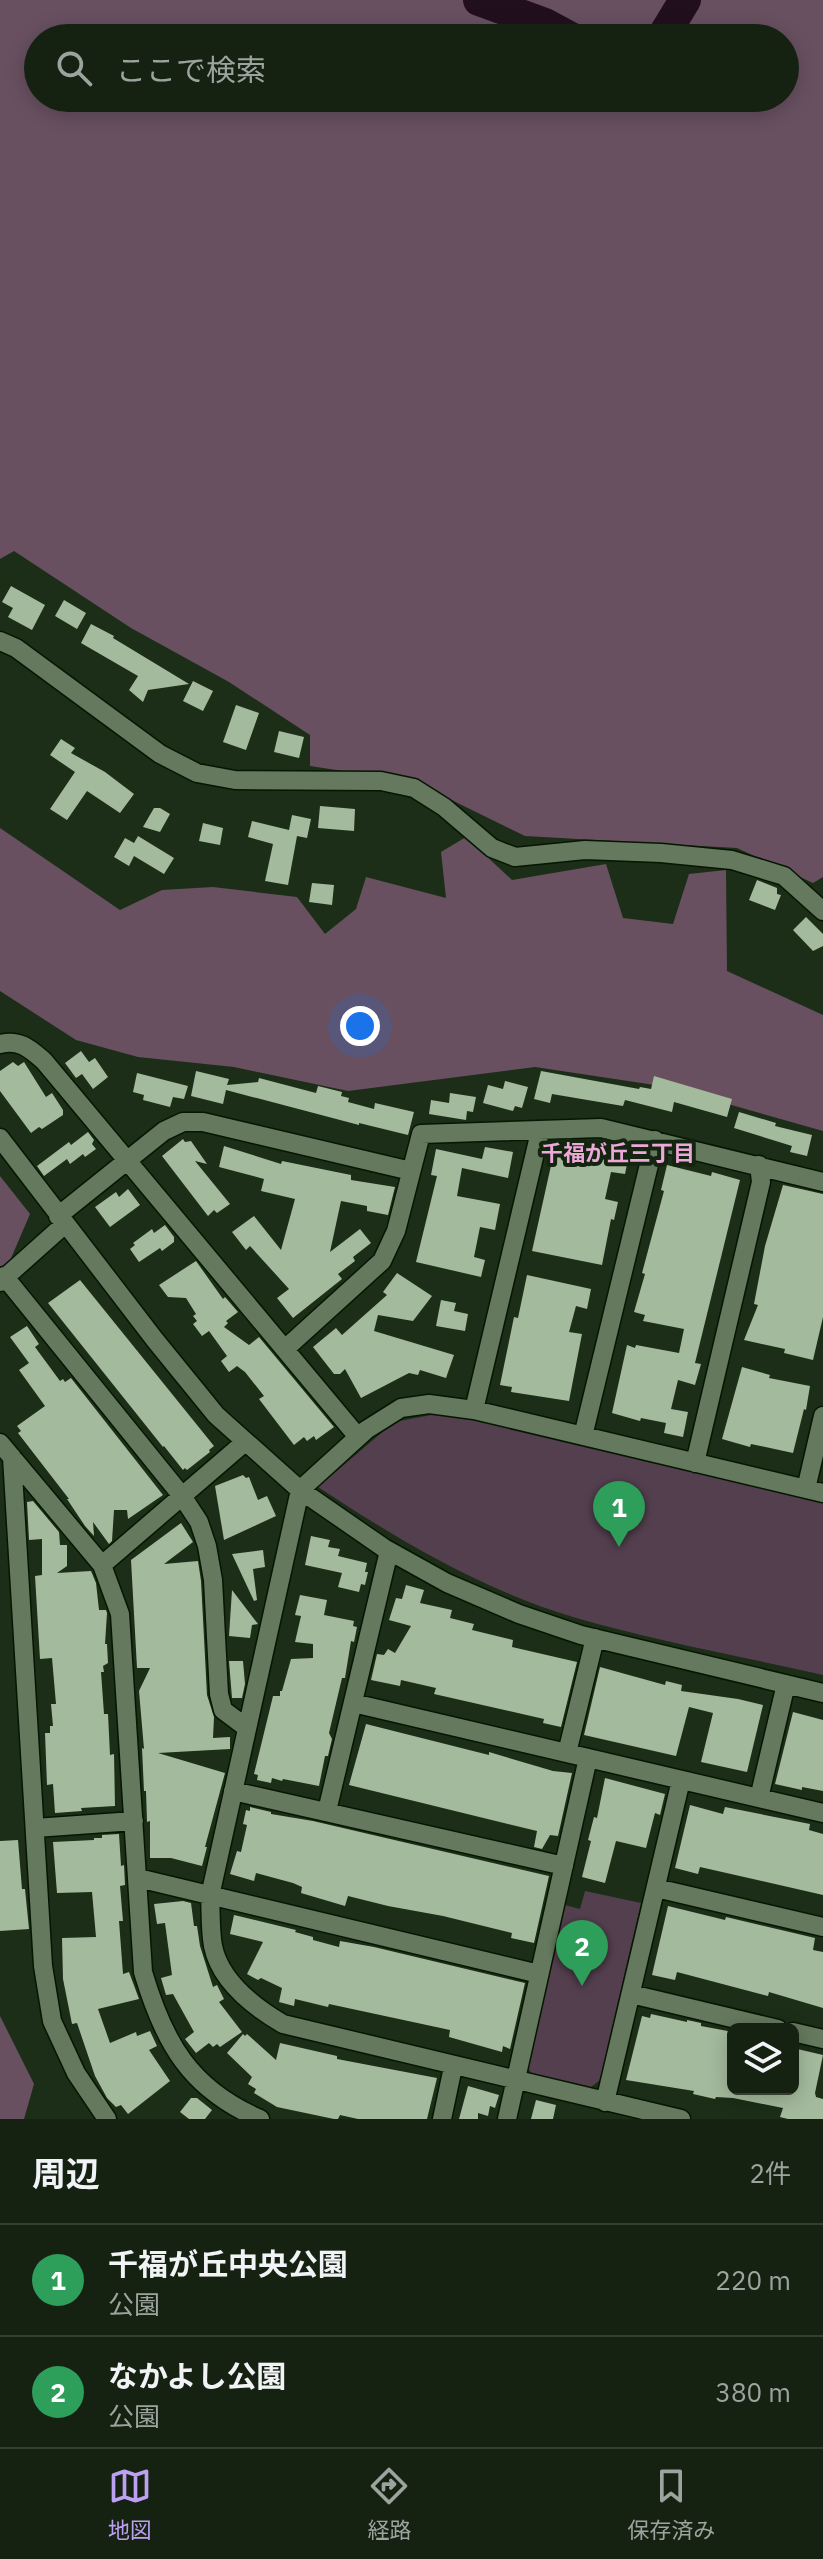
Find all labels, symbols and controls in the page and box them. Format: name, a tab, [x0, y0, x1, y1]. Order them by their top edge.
search box	[24, 24, 799, 112]
icon: search	[52, 46, 96, 90]
text: ここで検索	[116, 50, 266, 89]
your location	[340, 1006, 380, 1046]
district label: 千福が丘三丁目	[541, 1138, 695, 1167]
pin: 1	[593, 1481, 645, 1547]
pin: 2	[556, 1920, 608, 1986]
map controls	[727, 2023, 799, 2095]
button: layers	[727, 2023, 799, 2095]
text: 周辺	[32, 2151, 100, 2195]
text: 2件	[749, 2156, 791, 2190]
text: 千福が丘中央公園	[108, 2244, 348, 2283]
text: 1	[50, 2263, 66, 2297]
text: 220 m	[715, 2263, 791, 2297]
text: 公園	[108, 2287, 160, 2321]
text: なかよし公園	[108, 2356, 287, 2395]
text: 2	[50, 2375, 66, 2409]
text: 380 m	[715, 2375, 791, 2409]
text: 公園	[108, 2399, 160, 2433]
tab: 地図	[108, 2464, 152, 2544]
tab: 経路	[367, 2464, 411, 2544]
tab: 保存済み	[627, 2464, 715, 2544]

